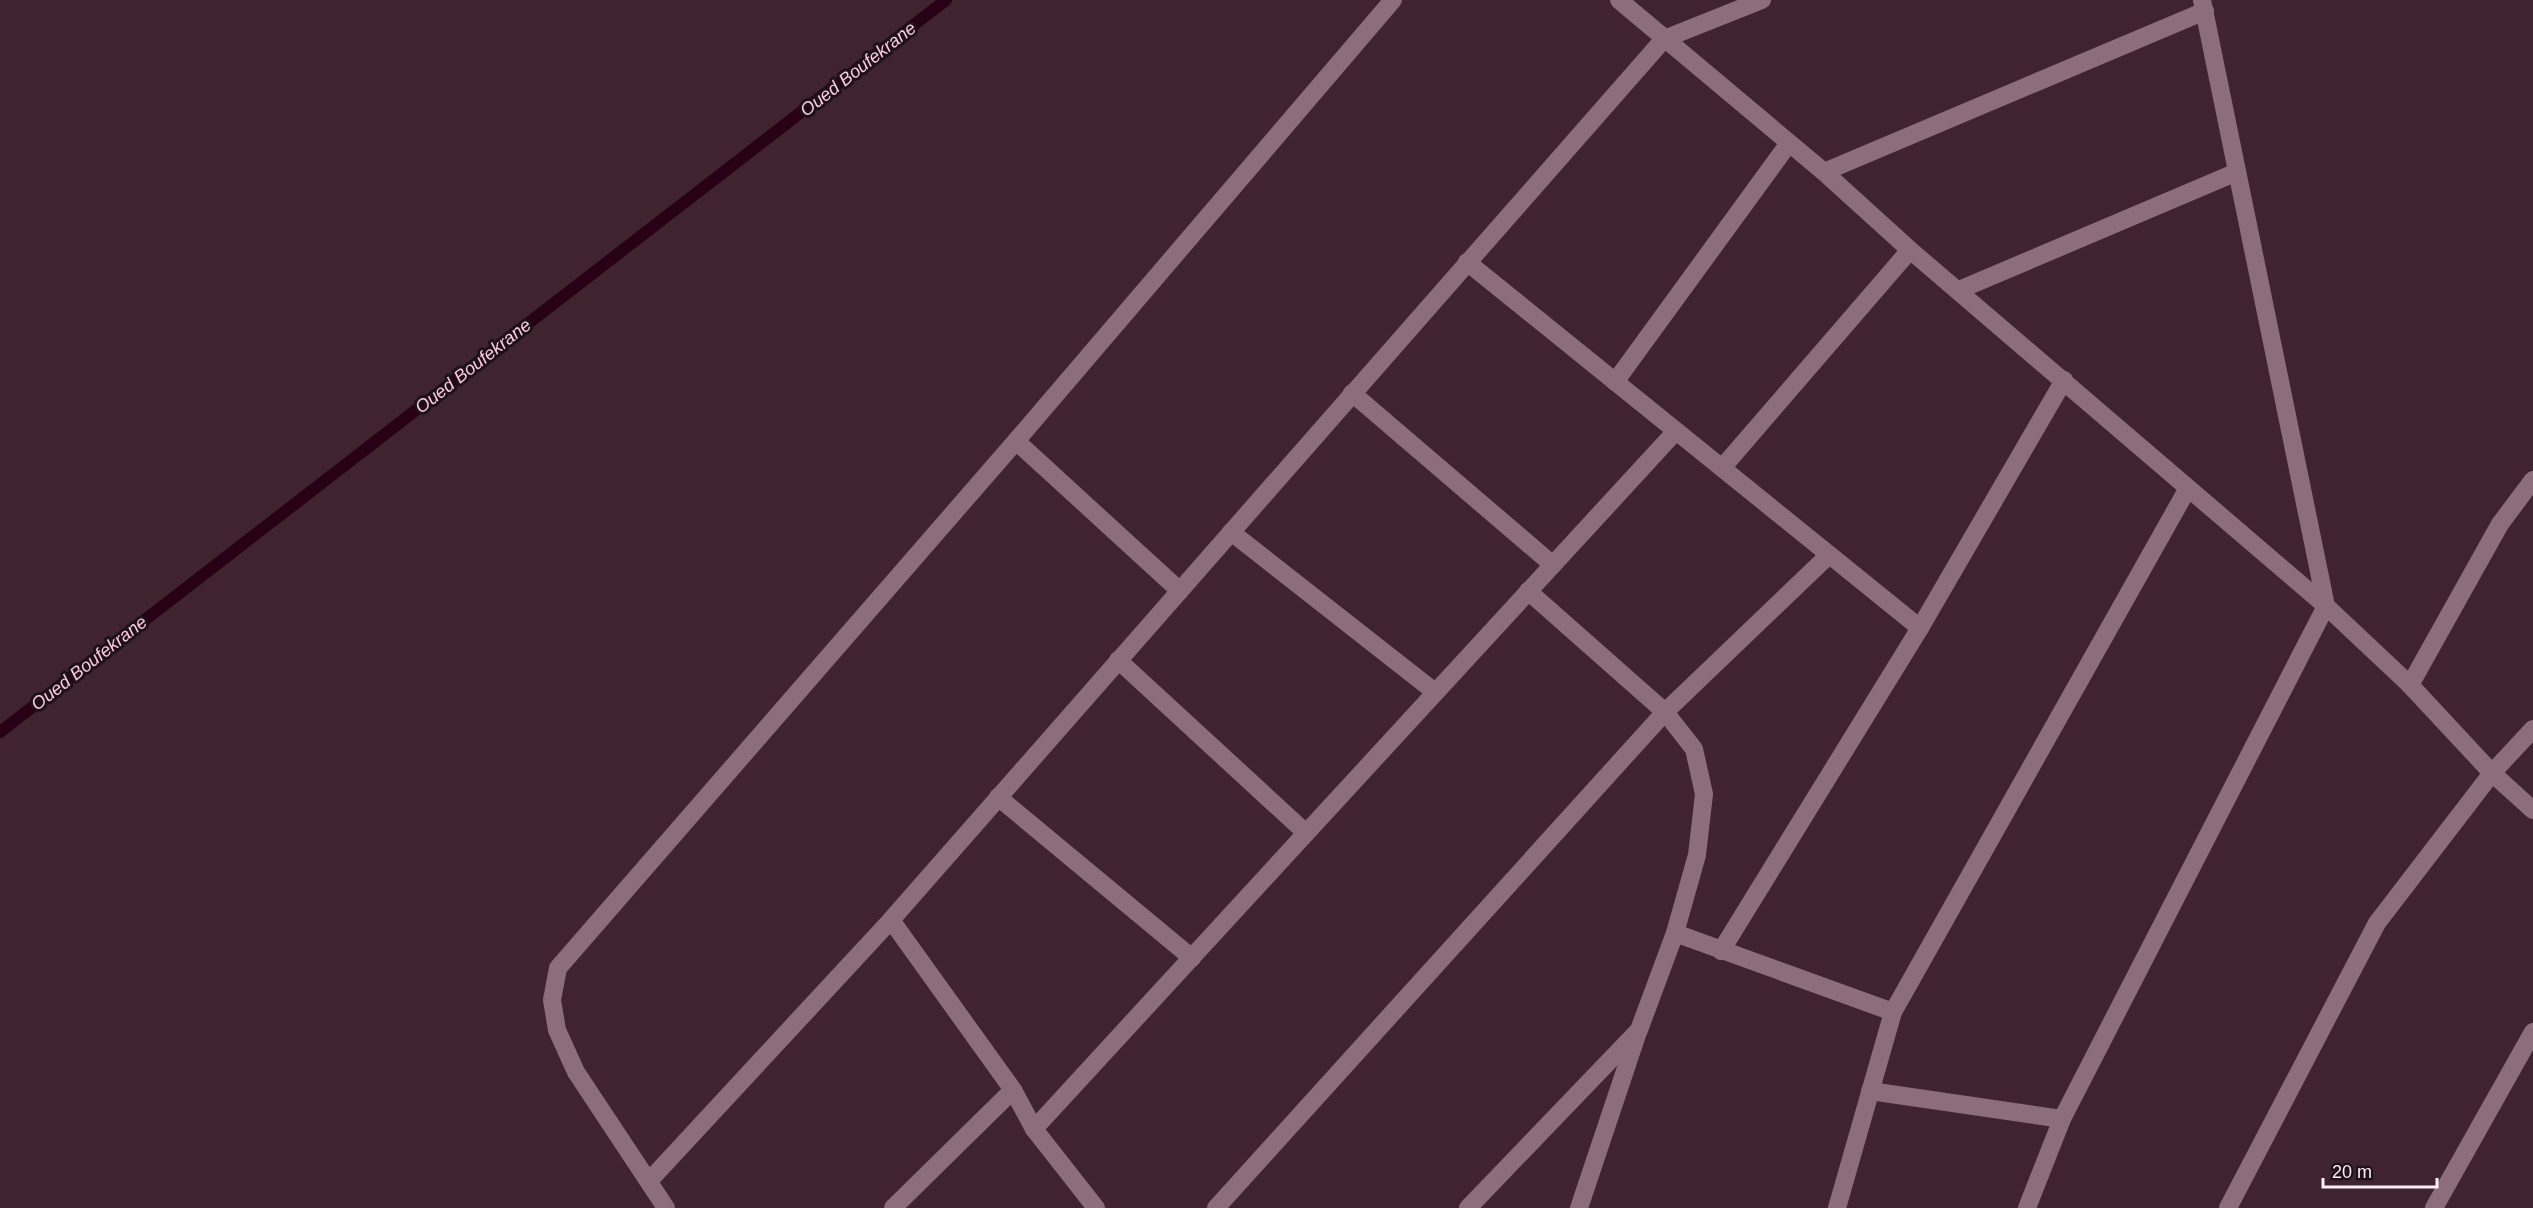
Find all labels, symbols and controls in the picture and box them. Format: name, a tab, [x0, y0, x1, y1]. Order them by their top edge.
water label: Oued Boufekrane	[796, 18, 920, 120]
water label: Oued Boufekrane	[411, 315, 535, 417]
water label: Oued Boufekrane	[27, 612, 151, 714]
scale bar	[2323, 1151, 2437, 1189]
text: 20 m	[2332, 1162, 2372, 1182]

